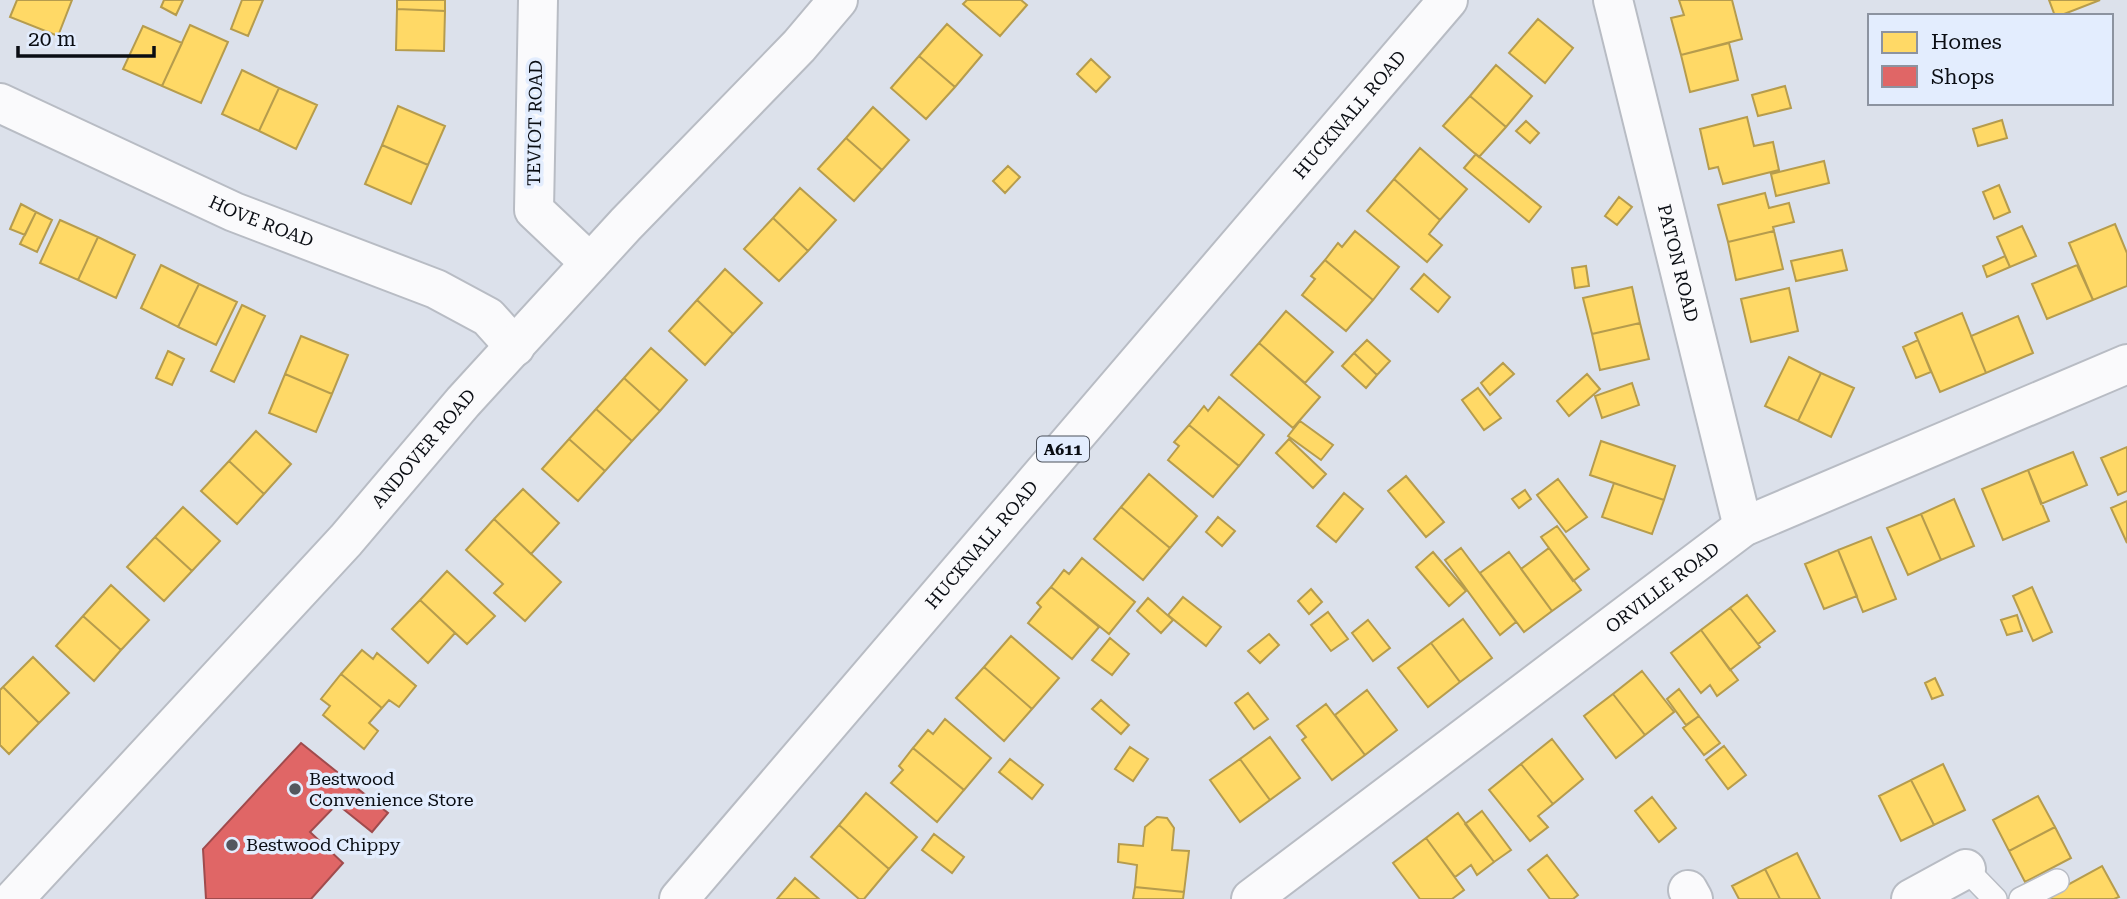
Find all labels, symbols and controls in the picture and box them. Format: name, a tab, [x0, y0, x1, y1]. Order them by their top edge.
scale bar	[18, 14, 154, 58]
legend	[1868, 14, 2113, 105]
text: 20 m	[28, 27, 76, 51]
text: Homes	[1931, 30, 2002, 54]
street label: HUCKNALL ROAD	[1289, 46, 1410, 183]
street label: TEVIOT ROAD	[523, 60, 546, 186]
text: Shops	[1931, 65, 1994, 89]
street label: HOVE ROAD	[206, 191, 317, 251]
street label: PATON ROAD	[1654, 202, 1703, 324]
street label: ANDOVER ROAD	[367, 385, 480, 512]
road number: A611	[1037, 436, 1089, 462]
street label: HUCKNALL ROAD	[921, 476, 1042, 613]
street label: ORVILLE ROAD	[1601, 538, 1723, 637]
place label: Bestwood Convenience Store	[309, 768, 474, 810]
marker: Bestwood Convenience Store	[287, 781, 303, 797]
place label: Bestwood Chippy	[246, 834, 401, 855]
marker: Bestwood Chippy	[224, 837, 240, 853]

